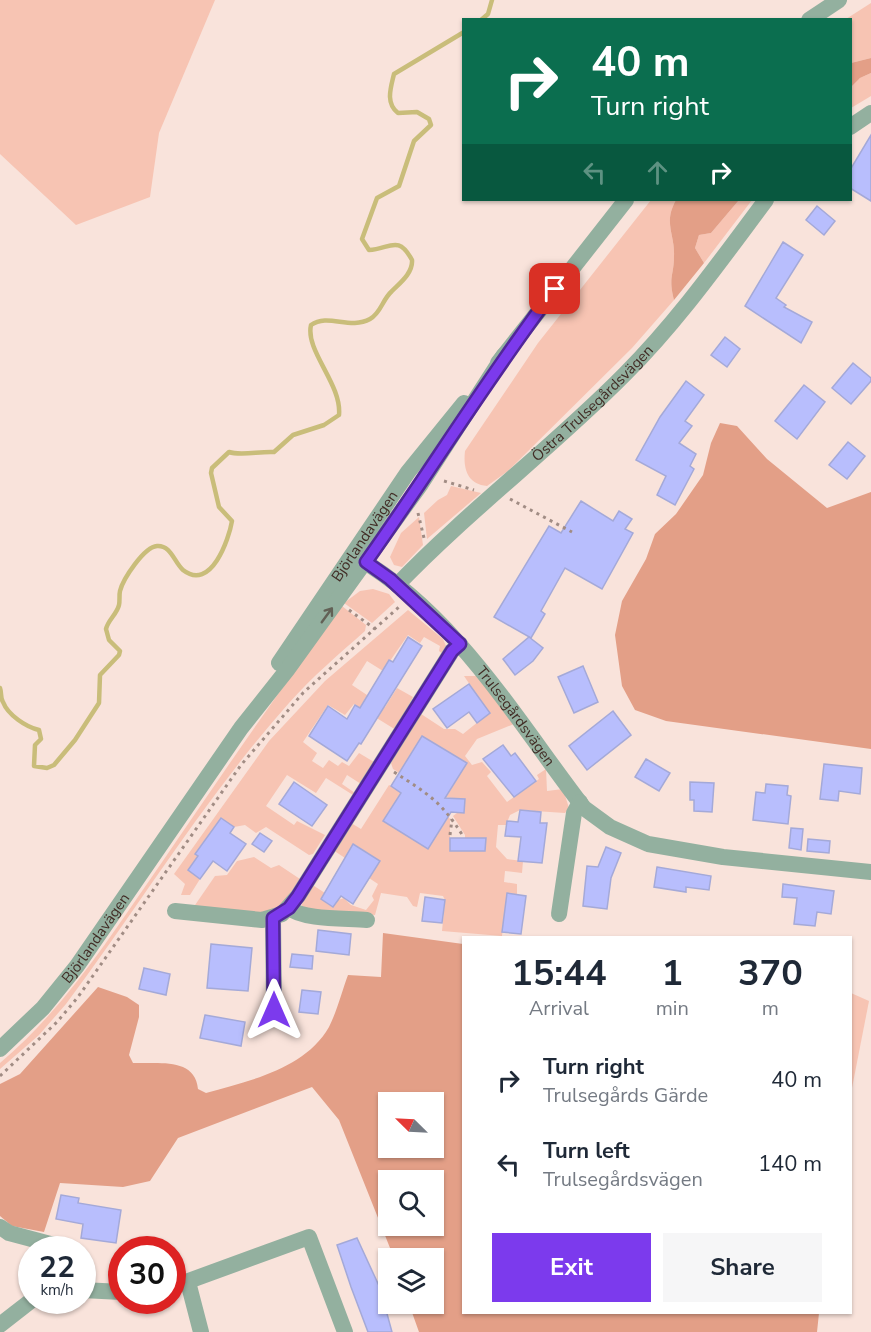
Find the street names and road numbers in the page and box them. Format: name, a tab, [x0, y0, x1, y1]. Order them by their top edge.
street label: Östra Trulsegårdsvägen	[527, 341, 658, 466]
street label: Björlandavägen	[327, 487, 403, 586]
street label: Trulsegårdsvägen	[472, 662, 560, 770]
street label: Björlandavägen	[57, 889, 134, 987]

